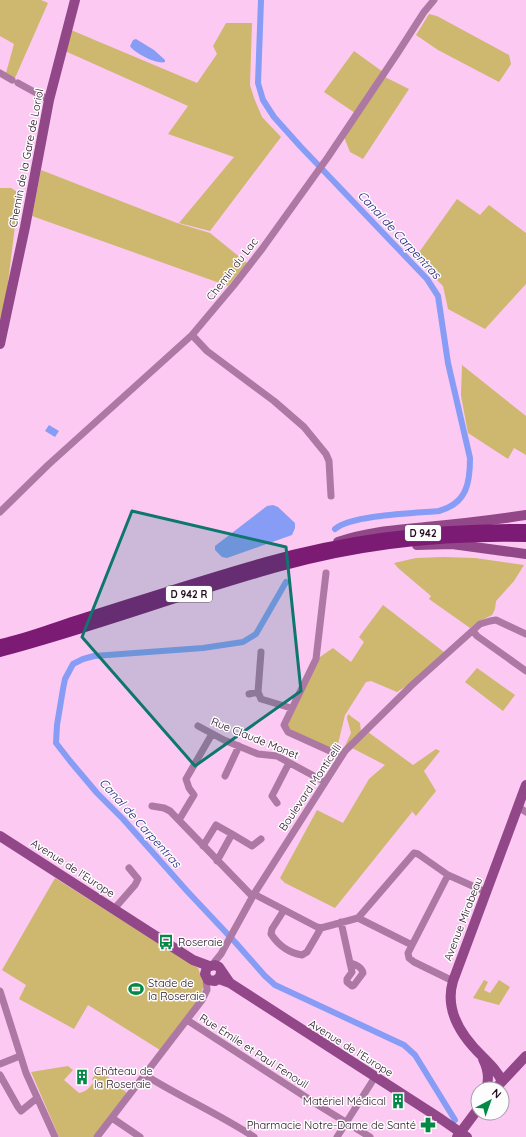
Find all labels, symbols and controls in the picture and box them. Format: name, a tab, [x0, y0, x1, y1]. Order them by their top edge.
street label: Chemin de la Gare de Loriol	[6, 87, 46, 229]
water label: Canal de Carpentras	[355, 188, 445, 283]
street label: Chemin du Lac	[203, 235, 261, 303]
road number: D 942	[405, 525, 441, 541]
road number: D 942 R	[166, 586, 212, 602]
street label: Rue Claude Monet	[209, 714, 301, 762]
street label: Boulevard Monticelli	[276, 741, 344, 833]
water label: Canal de Carpentras	[96, 775, 185, 871]
street label: Avenue de l'Europe	[28, 836, 118, 900]
street label: Avenue Mirabeau	[441, 875, 485, 963]
bus stop icon: Roseraie	[157, 933, 175, 951]
place label: Roseraie	[178, 935, 223, 949]
place label: Stade de la Roseraie	[148, 976, 205, 1003]
sports icon: Stade de la Roseraie	[127, 980, 145, 998]
street label: Rue Émile et Paul Fenouil	[197, 1010, 311, 1092]
street label: Avenue de l'Europe	[306, 1016, 396, 1080]
place label: Château de la Roseraie	[94, 1064, 153, 1091]
building icon: Château de la Roseraie	[73, 1068, 91, 1086]
north arrow	[470, 1081, 510, 1121]
text: N	[489, 1086, 504, 1101]
building icon: Matériel Médical	[389, 1092, 407, 1110]
place label: Matériel Médical	[303, 1094, 386, 1108]
pharmacy icon: Pharmacie Notre-Dame de Santé	[419, 1116, 437, 1134]
place label: Pharmacie Notre-Dame de Santé	[247, 1118, 416, 1132]

